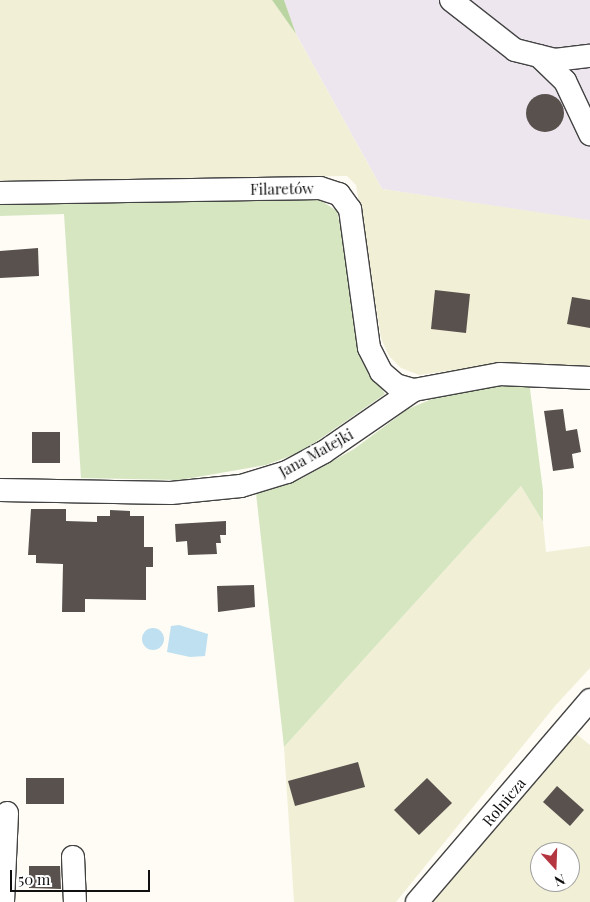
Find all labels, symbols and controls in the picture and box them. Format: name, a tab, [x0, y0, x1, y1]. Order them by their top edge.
street label: Filaretów	[250, 179, 314, 199]
street label: Jana Matejki	[276, 425, 356, 481]
street label: Rolnicza	[479, 774, 529, 830]
north arrow	[530, 842, 580, 892]
scale bar	[12, 860, 152, 892]
text: 50 m	[18, 869, 50, 889]
text: N	[552, 870, 568, 891]

